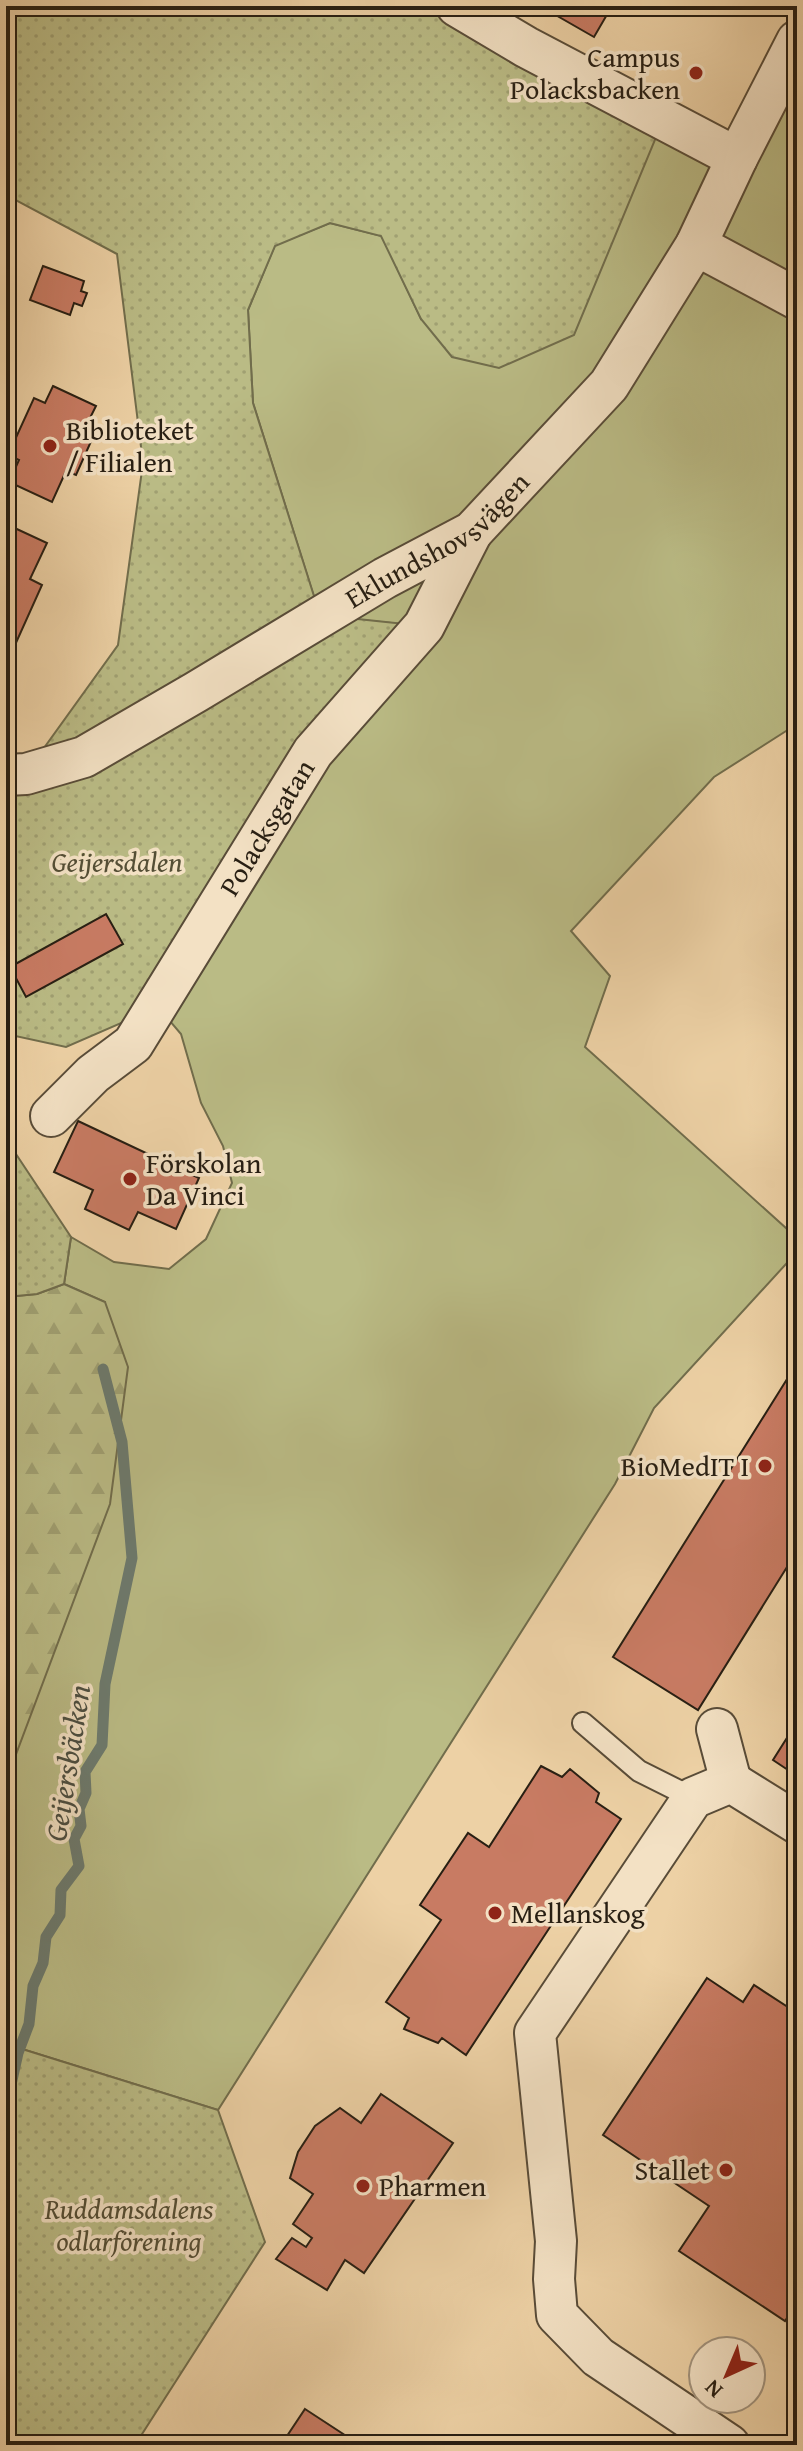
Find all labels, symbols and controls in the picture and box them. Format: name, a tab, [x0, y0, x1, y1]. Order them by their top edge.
place label: Campus Polacksbacken	[510, 36, 680, 109]
marker: Campus Polacksbacken	[687, 64, 705, 82]
place label: Biblioteket / Filialen	[66, 409, 194, 482]
marker: Biblioteket / Filialen	[41, 437, 59, 455]
street label: Eklundshovsvägen	[337, 462, 538, 618]
street label: Polacksgatan	[208, 751, 324, 903]
park label: Geijersdalen	[52, 841, 182, 882]
place label: Förskolan Da Vinci	[146, 1142, 262, 1215]
marker: Förskolan Da Vinci	[121, 1170, 139, 1188]
place label: BioMedIT I	[621, 1445, 749, 1486]
marker: BioMedIT I	[756, 1457, 774, 1475]
water label: Geijersbäcken	[33, 1681, 101, 1844]
place label: Mellanskog	[511, 1892, 645, 1933]
marker: Mellanskog	[486, 1904, 504, 1922]
place label: Stallet	[634, 2149, 710, 2190]
marker: Stallet	[717, 2161, 735, 2179]
place label: Pharmen	[379, 2165, 487, 2206]
marker: Pharmen	[354, 2177, 372, 2195]
park label: Ruddamsdalens odlarförening	[44, 2188, 213, 2261]
north arrow	[687, 2335, 767, 2415]
text: N	[696, 2373, 730, 2406]

